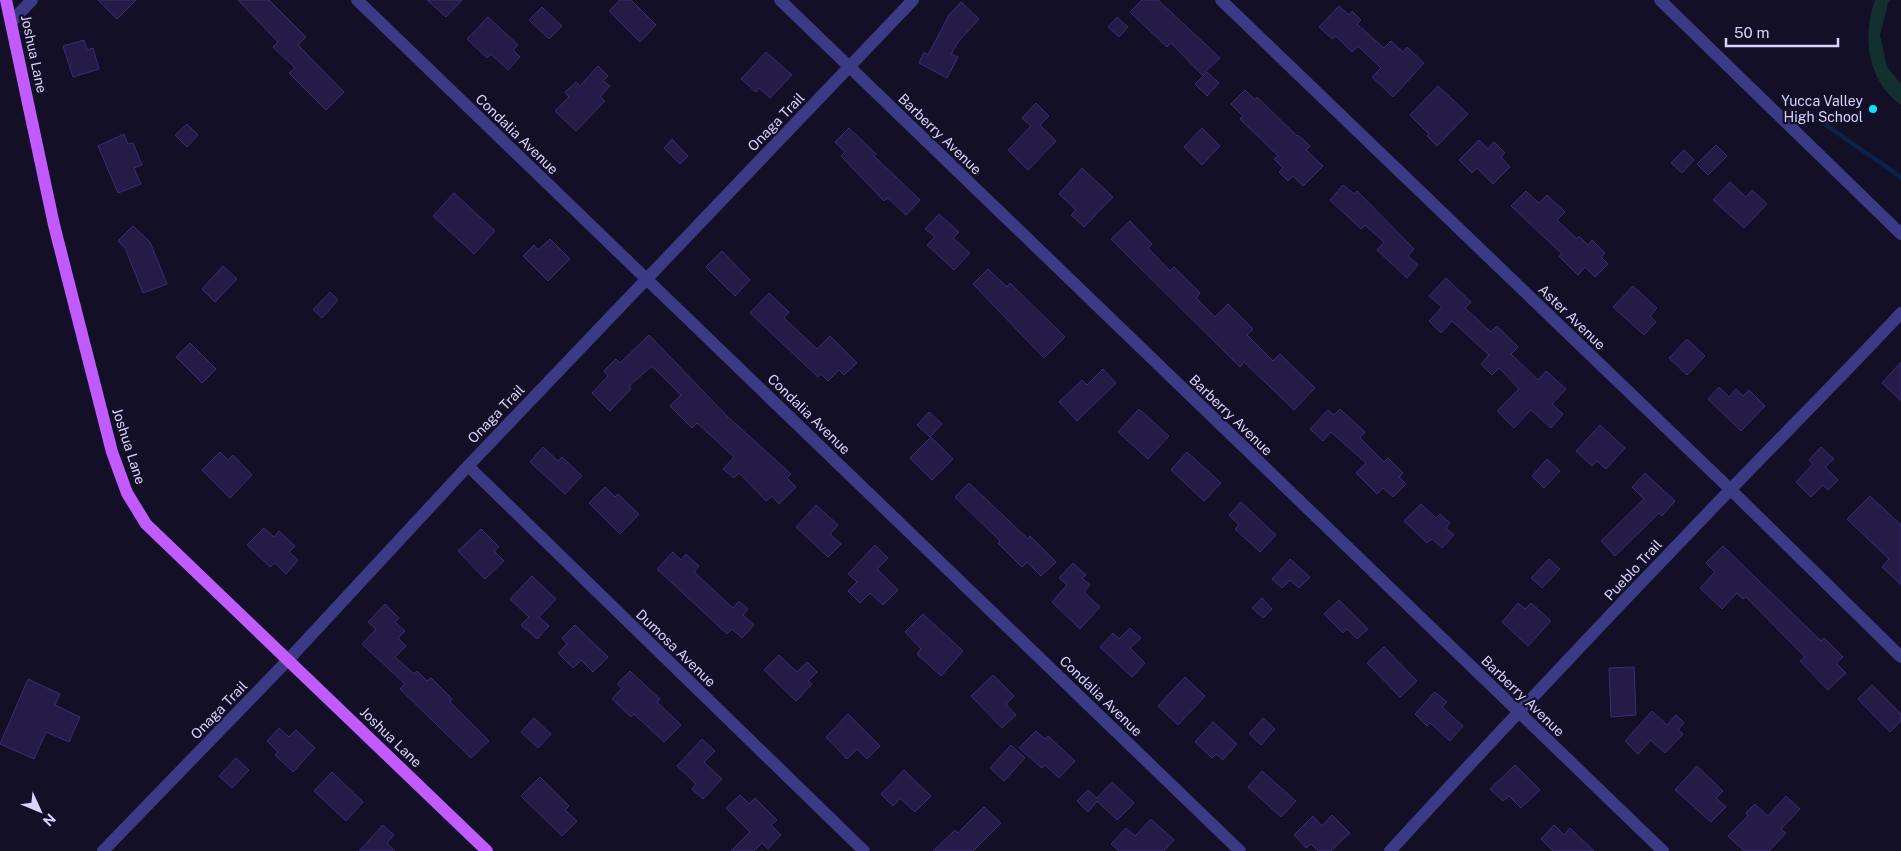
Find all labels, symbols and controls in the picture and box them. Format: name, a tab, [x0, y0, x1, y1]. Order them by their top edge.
street label: Joshua Lane	[18, 14, 50, 95]
scale bar	[1726, 15, 1838, 47]
text: 50 m	[1734, 24, 1769, 41]
street label: Onaga Trail	[744, 90, 808, 154]
street label: Barberry Avenue	[895, 90, 985, 178]
street label: Condalia Avenue	[472, 91, 562, 178]
place label: Yucca Valley High School	[1781, 93, 1864, 125]
marker: Yucca Valley High School	[1867, 103, 1879, 115]
street label: Aster Avenue	[1535, 281, 1609, 353]
street label: Condalia Avenue	[764, 371, 854, 458]
street label: Barberry Avenue	[1186, 371, 1276, 459]
street label: Onaga Trail	[464, 382, 528, 446]
street label: Joshua Lane	[109, 406, 149, 486]
street label: Pueblo Trail	[1601, 536, 1665, 604]
street label: Dumosa Avenue	[633, 606, 719, 690]
street label: Barberry Avenue	[1478, 652, 1568, 740]
street label: Condalia Avenue	[1056, 653, 1146, 740]
street label: Onaga Trail	[187, 678, 251, 742]
street label: Joshua Lane	[357, 704, 425, 770]
north arrow	[15, 786, 65, 836]
text: N	[40, 811, 59, 830]

